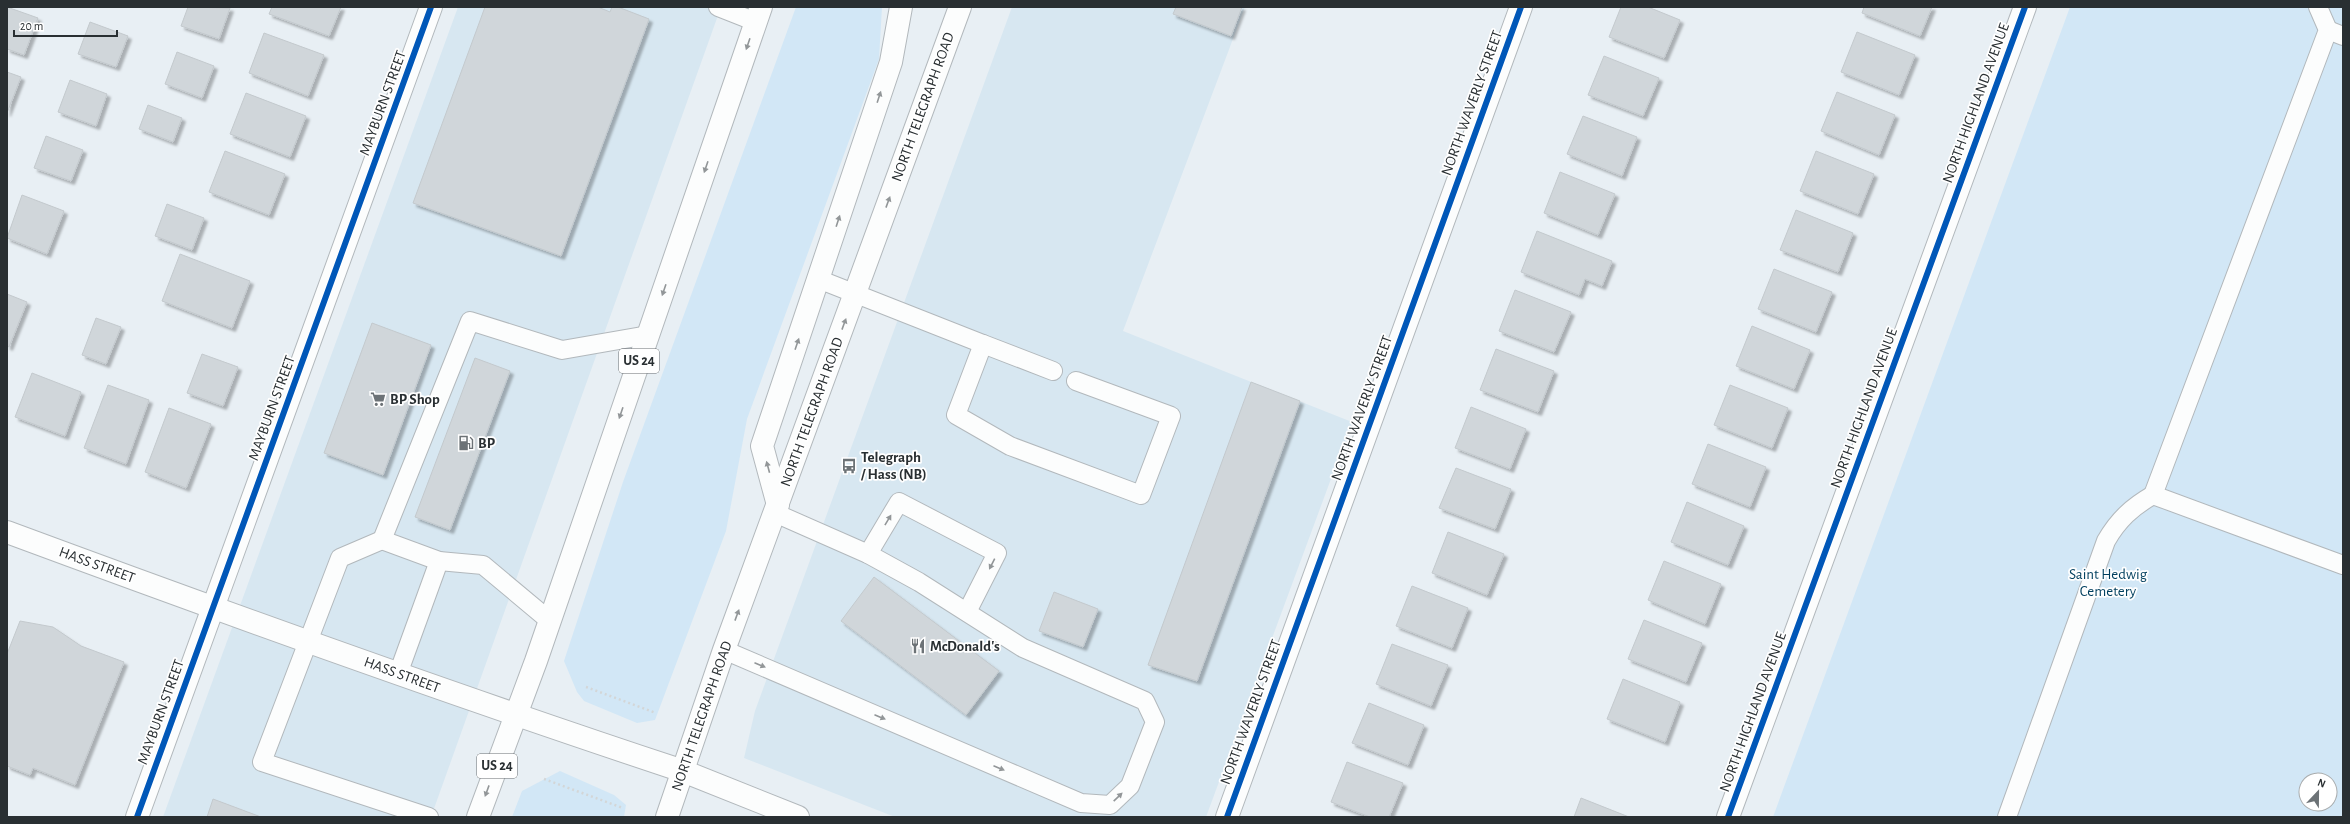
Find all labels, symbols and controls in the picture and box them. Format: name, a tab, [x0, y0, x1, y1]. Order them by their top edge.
scale bar	[14, 12, 117, 38]
text: 20 m	[20, 20, 43, 32]
street label: NORTH HIGHLAND AVENUE	[1940, 21, 2012, 185]
street label: NORTH WAVERLY STREET	[1439, 28, 1505, 177]
street label: NORTH TELEGRAPH ROAD	[889, 30, 957, 184]
one-way arrow	[745, 38, 751, 50]
street label: MAYBURN STREET	[357, 48, 409, 157]
one-way arrow	[877, 91, 883, 103]
one-way arrow	[703, 161, 709, 173]
one-way arrow	[886, 195, 892, 207]
one-way arrow	[835, 214, 841, 226]
one-way arrow	[660, 284, 666, 296]
one-way arrow	[841, 317, 847, 329]
street label: NORTH HIGHLAND AVENUE	[1828, 326, 1900, 490]
street label: NORTH WAVERLY STREET	[1329, 333, 1395, 482]
street label: NORTH TELEGRAPH ROAD	[778, 335, 846, 489]
one-way arrow	[794, 337, 800, 349]
road number: US 24	[619, 349, 659, 373]
street label: MAYBURN STREET	[246, 353, 298, 462]
supermarket icon: BP Shop	[369, 390, 387, 408]
place label: BP Shop	[390, 392, 440, 407]
one-way arrow	[618, 407, 624, 419]
fuel station icon: BP	[457, 434, 475, 452]
place label: BP	[478, 436, 496, 451]
place label: Telegraph / Hass (NB)	[860, 450, 927, 482]
bus stop icon: Telegraph / Hass (NB)	[840, 457, 858, 475]
one-way arrow	[765, 461, 771, 473]
one-way arrow	[885, 514, 892, 526]
street label: HASS STREET	[57, 544, 138, 586]
one-way arrow	[989, 558, 995, 569]
park label: Saint Hedwig Cemetery	[2069, 567, 2148, 599]
one-way arrow	[735, 609, 741, 621]
street label: NORTH HIGHLAND AVENUE	[1717, 630, 1789, 794]
restaurant icon: McDonald's	[909, 637, 927, 655]
street label: NORTH WAVERLY STREET	[1218, 637, 1284, 786]
street label: NORTH TELEGRAPH ROAD	[669, 639, 735, 793]
place label: McDonald's	[930, 639, 1000, 654]
street label: HASS STREET	[362, 654, 443, 696]
street label: MAYBURN STREET	[135, 657, 187, 766]
one-way arrow	[755, 662, 766, 668]
one-way arrow	[874, 714, 886, 720]
road number: US 24	[477, 754, 517, 778]
one-way arrow	[993, 765, 1005, 771]
north arrow	[2298, 772, 2338, 812]
text: N	[2316, 777, 2327, 790]
one-way arrow	[484, 786, 490, 798]
one-way arrow	[1113, 792, 1123, 801]

